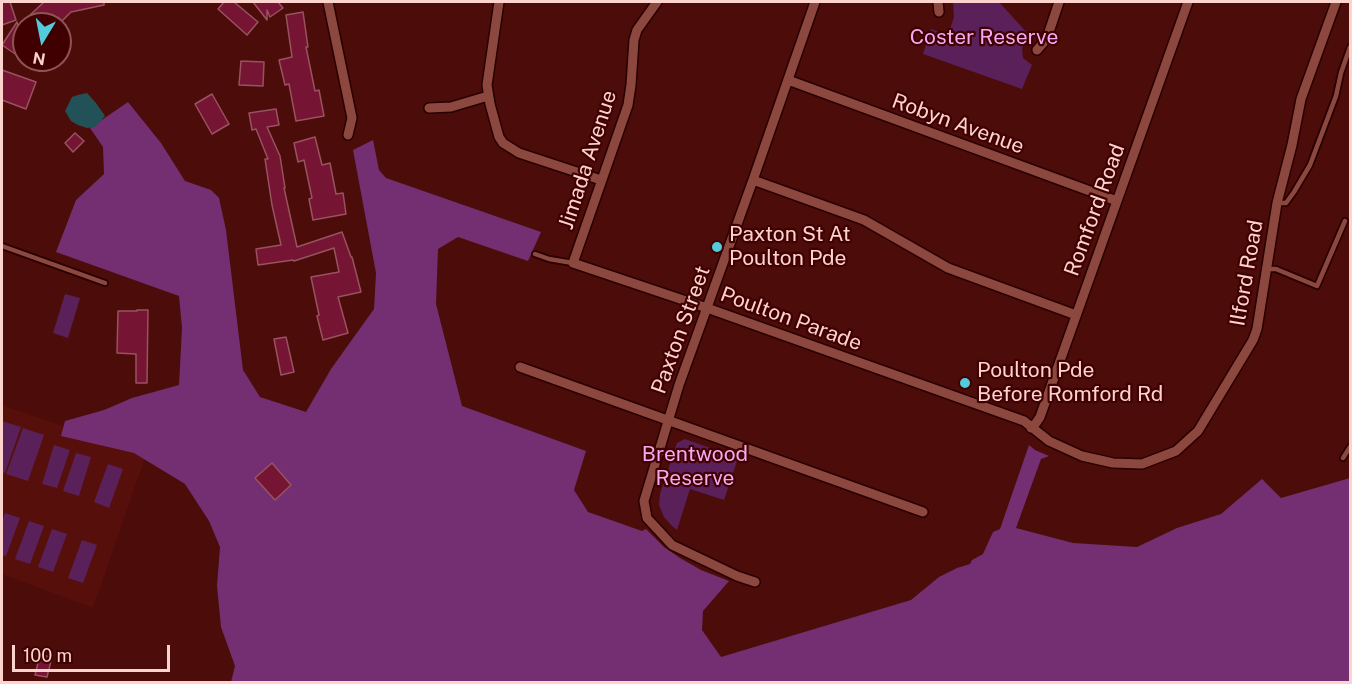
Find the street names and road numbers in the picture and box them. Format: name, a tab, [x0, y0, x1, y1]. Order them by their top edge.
street label: Jimada Avenue	[554, 87, 622, 233]
street label: Robyn Avenue	[889, 88, 1027, 160]
street label: Romford Road	[1059, 140, 1131, 280]
street label: Ilford Road	[1225, 218, 1269, 328]
street label: Paxton Street	[646, 263, 716, 397]
street label: Poulton Parade	[717, 282, 865, 356]

